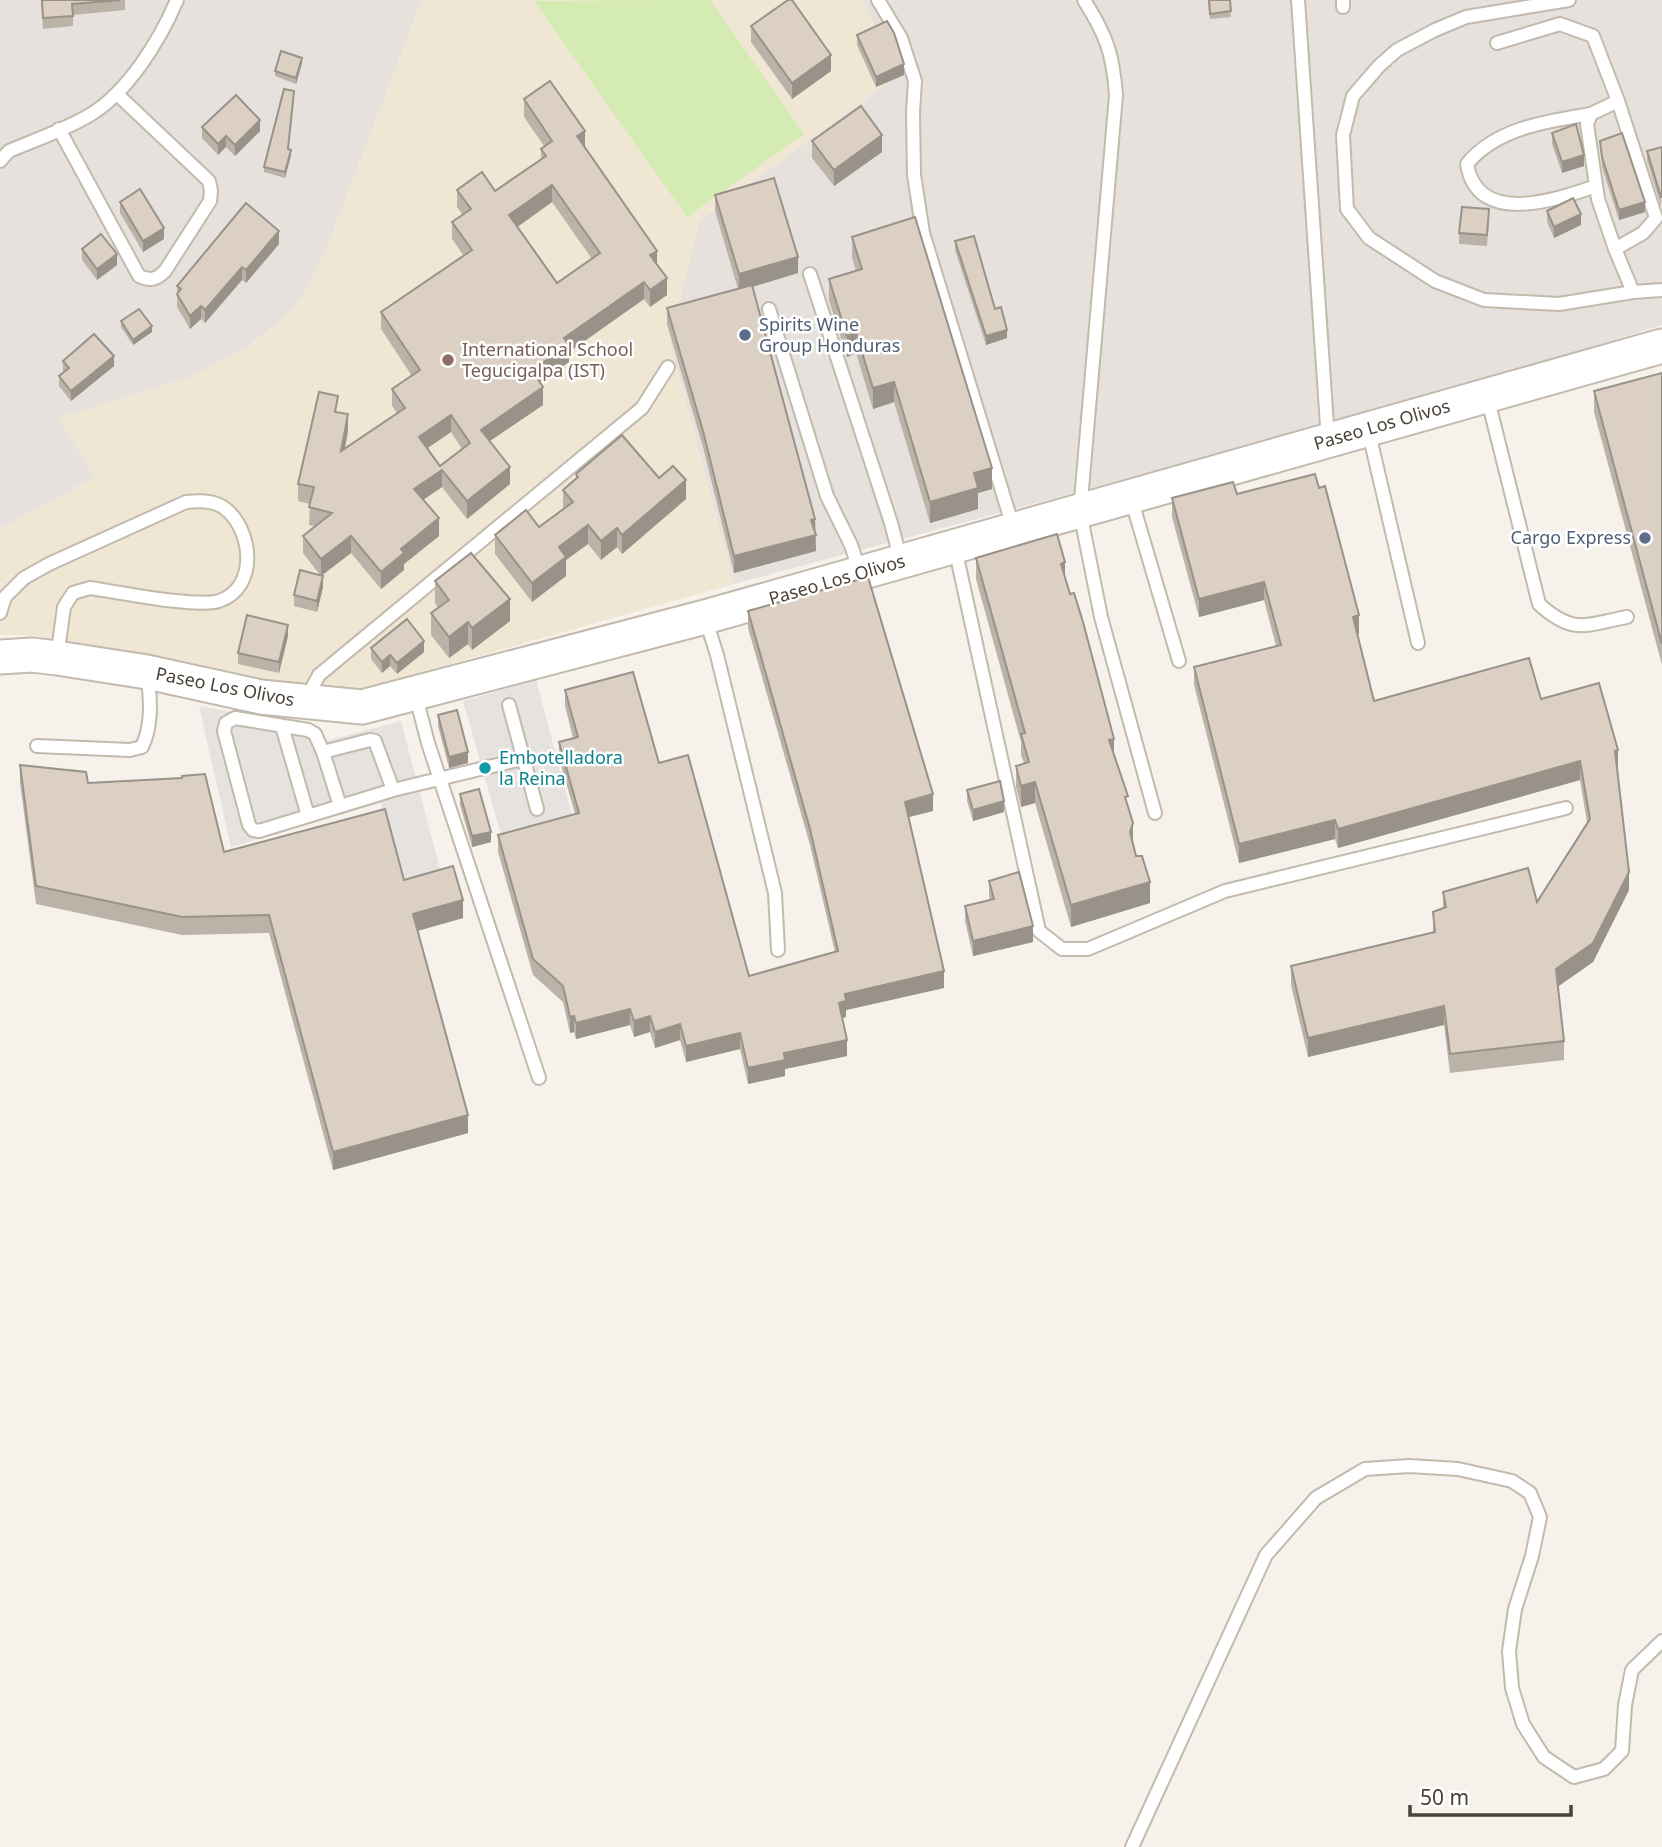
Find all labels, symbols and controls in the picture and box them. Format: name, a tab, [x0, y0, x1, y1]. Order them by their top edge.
place label: Spirits Wine Group Honduras	[759, 312, 900, 357]
marker: Spirits Wine Group Honduras	[737, 327, 753, 343]
place label: International School Tegucigalpa (IST)	[462, 337, 633, 382]
marker: International School Tegucigalpa (IST)	[440, 352, 456, 368]
street label: Paseo Los Olivos	[1311, 393, 1453, 455]
place label: Cargo Express	[1511, 525, 1631, 549]
marker: Cargo Express	[1637, 530, 1653, 546]
street label: Paseo Los Olivos	[766, 548, 908, 610]
street label: Paseo Los Olivos	[154, 661, 297, 711]
place label: Embotelladora la Reina	[499, 745, 623, 790]
marker: Embotelladora la Reina	[477, 760, 493, 776]
scale bar	[1410, 1773, 1571, 1817]
text: 50 m	[1420, 1783, 1469, 1811]

